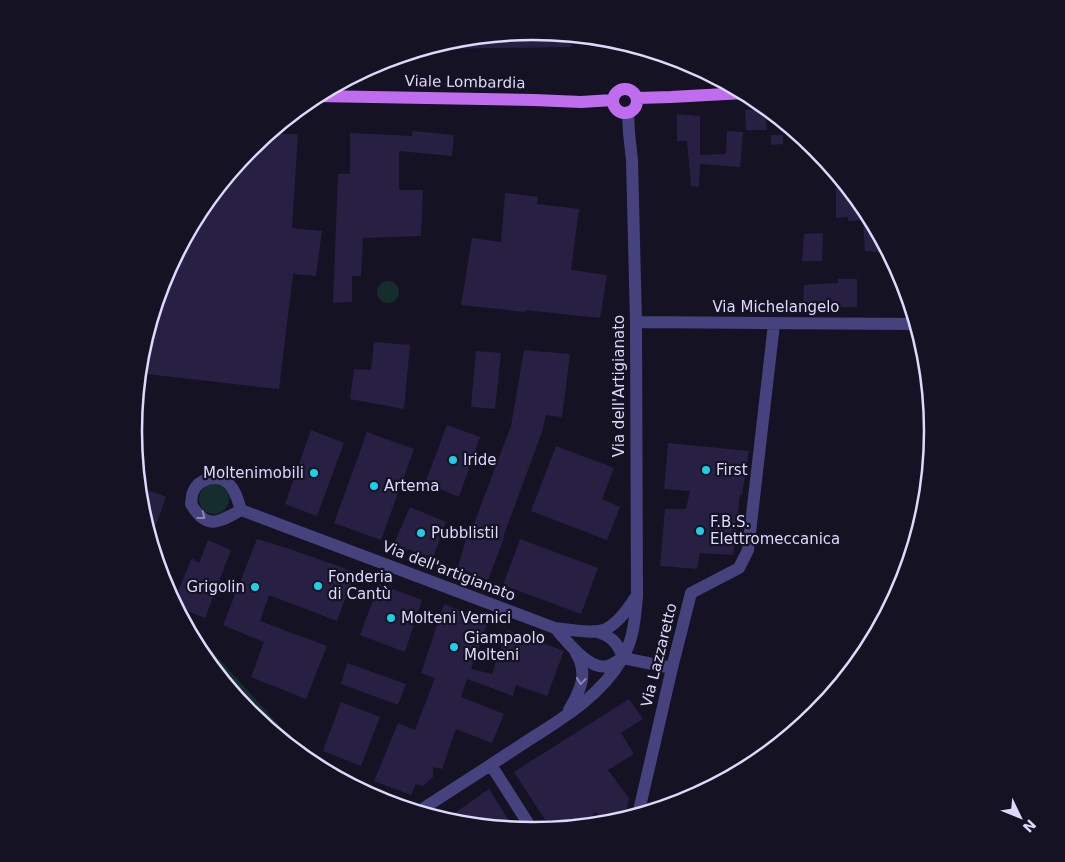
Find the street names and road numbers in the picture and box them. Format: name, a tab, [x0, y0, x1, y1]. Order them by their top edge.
street label: Viale Lombardia	[404, 72, 526, 92]
street label: Via Michelangelo	[712, 298, 840, 316]
street label: Via dell'Artigianato	[610, 315, 628, 457]
street label: Via dell'artigianato	[380, 537, 518, 605]
street label: Via Lazzaretto	[637, 601, 681, 709]

